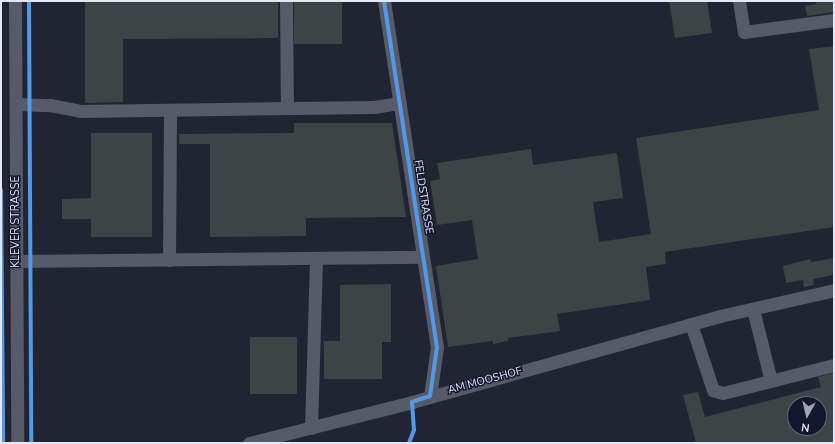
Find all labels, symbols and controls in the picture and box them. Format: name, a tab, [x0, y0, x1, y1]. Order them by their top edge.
street label: FELDSTRASSE	[411, 159, 435, 235]
street label: KLEVER STRASSE	[9, 176, 23, 268]
street label: AM MOOSHOF	[447, 365, 523, 397]
north arrow	[787, 396, 827, 436]
text: N	[800, 419, 811, 435]

